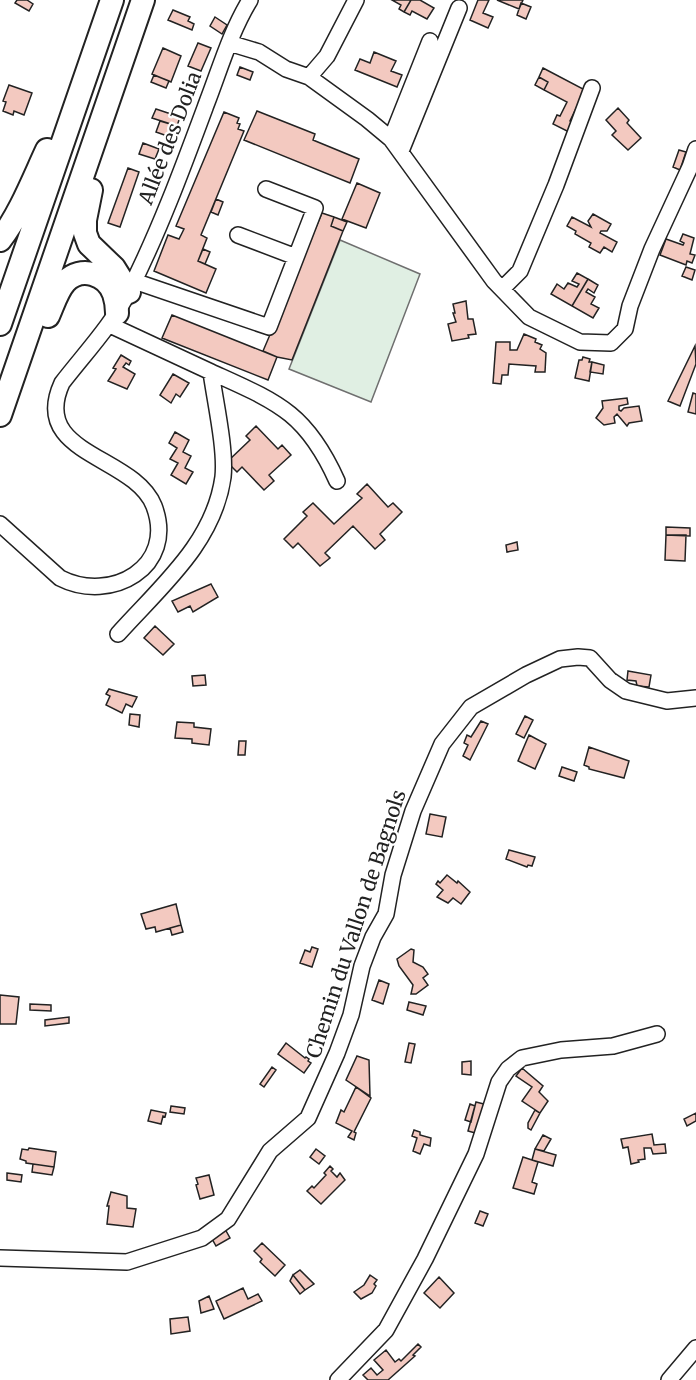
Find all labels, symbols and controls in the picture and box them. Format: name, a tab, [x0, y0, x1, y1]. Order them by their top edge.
street label: Allée des Dolia	[132, 68, 206, 209]
street label: Chemin du Vallon de Bagnols	[300, 787, 411, 1061]

